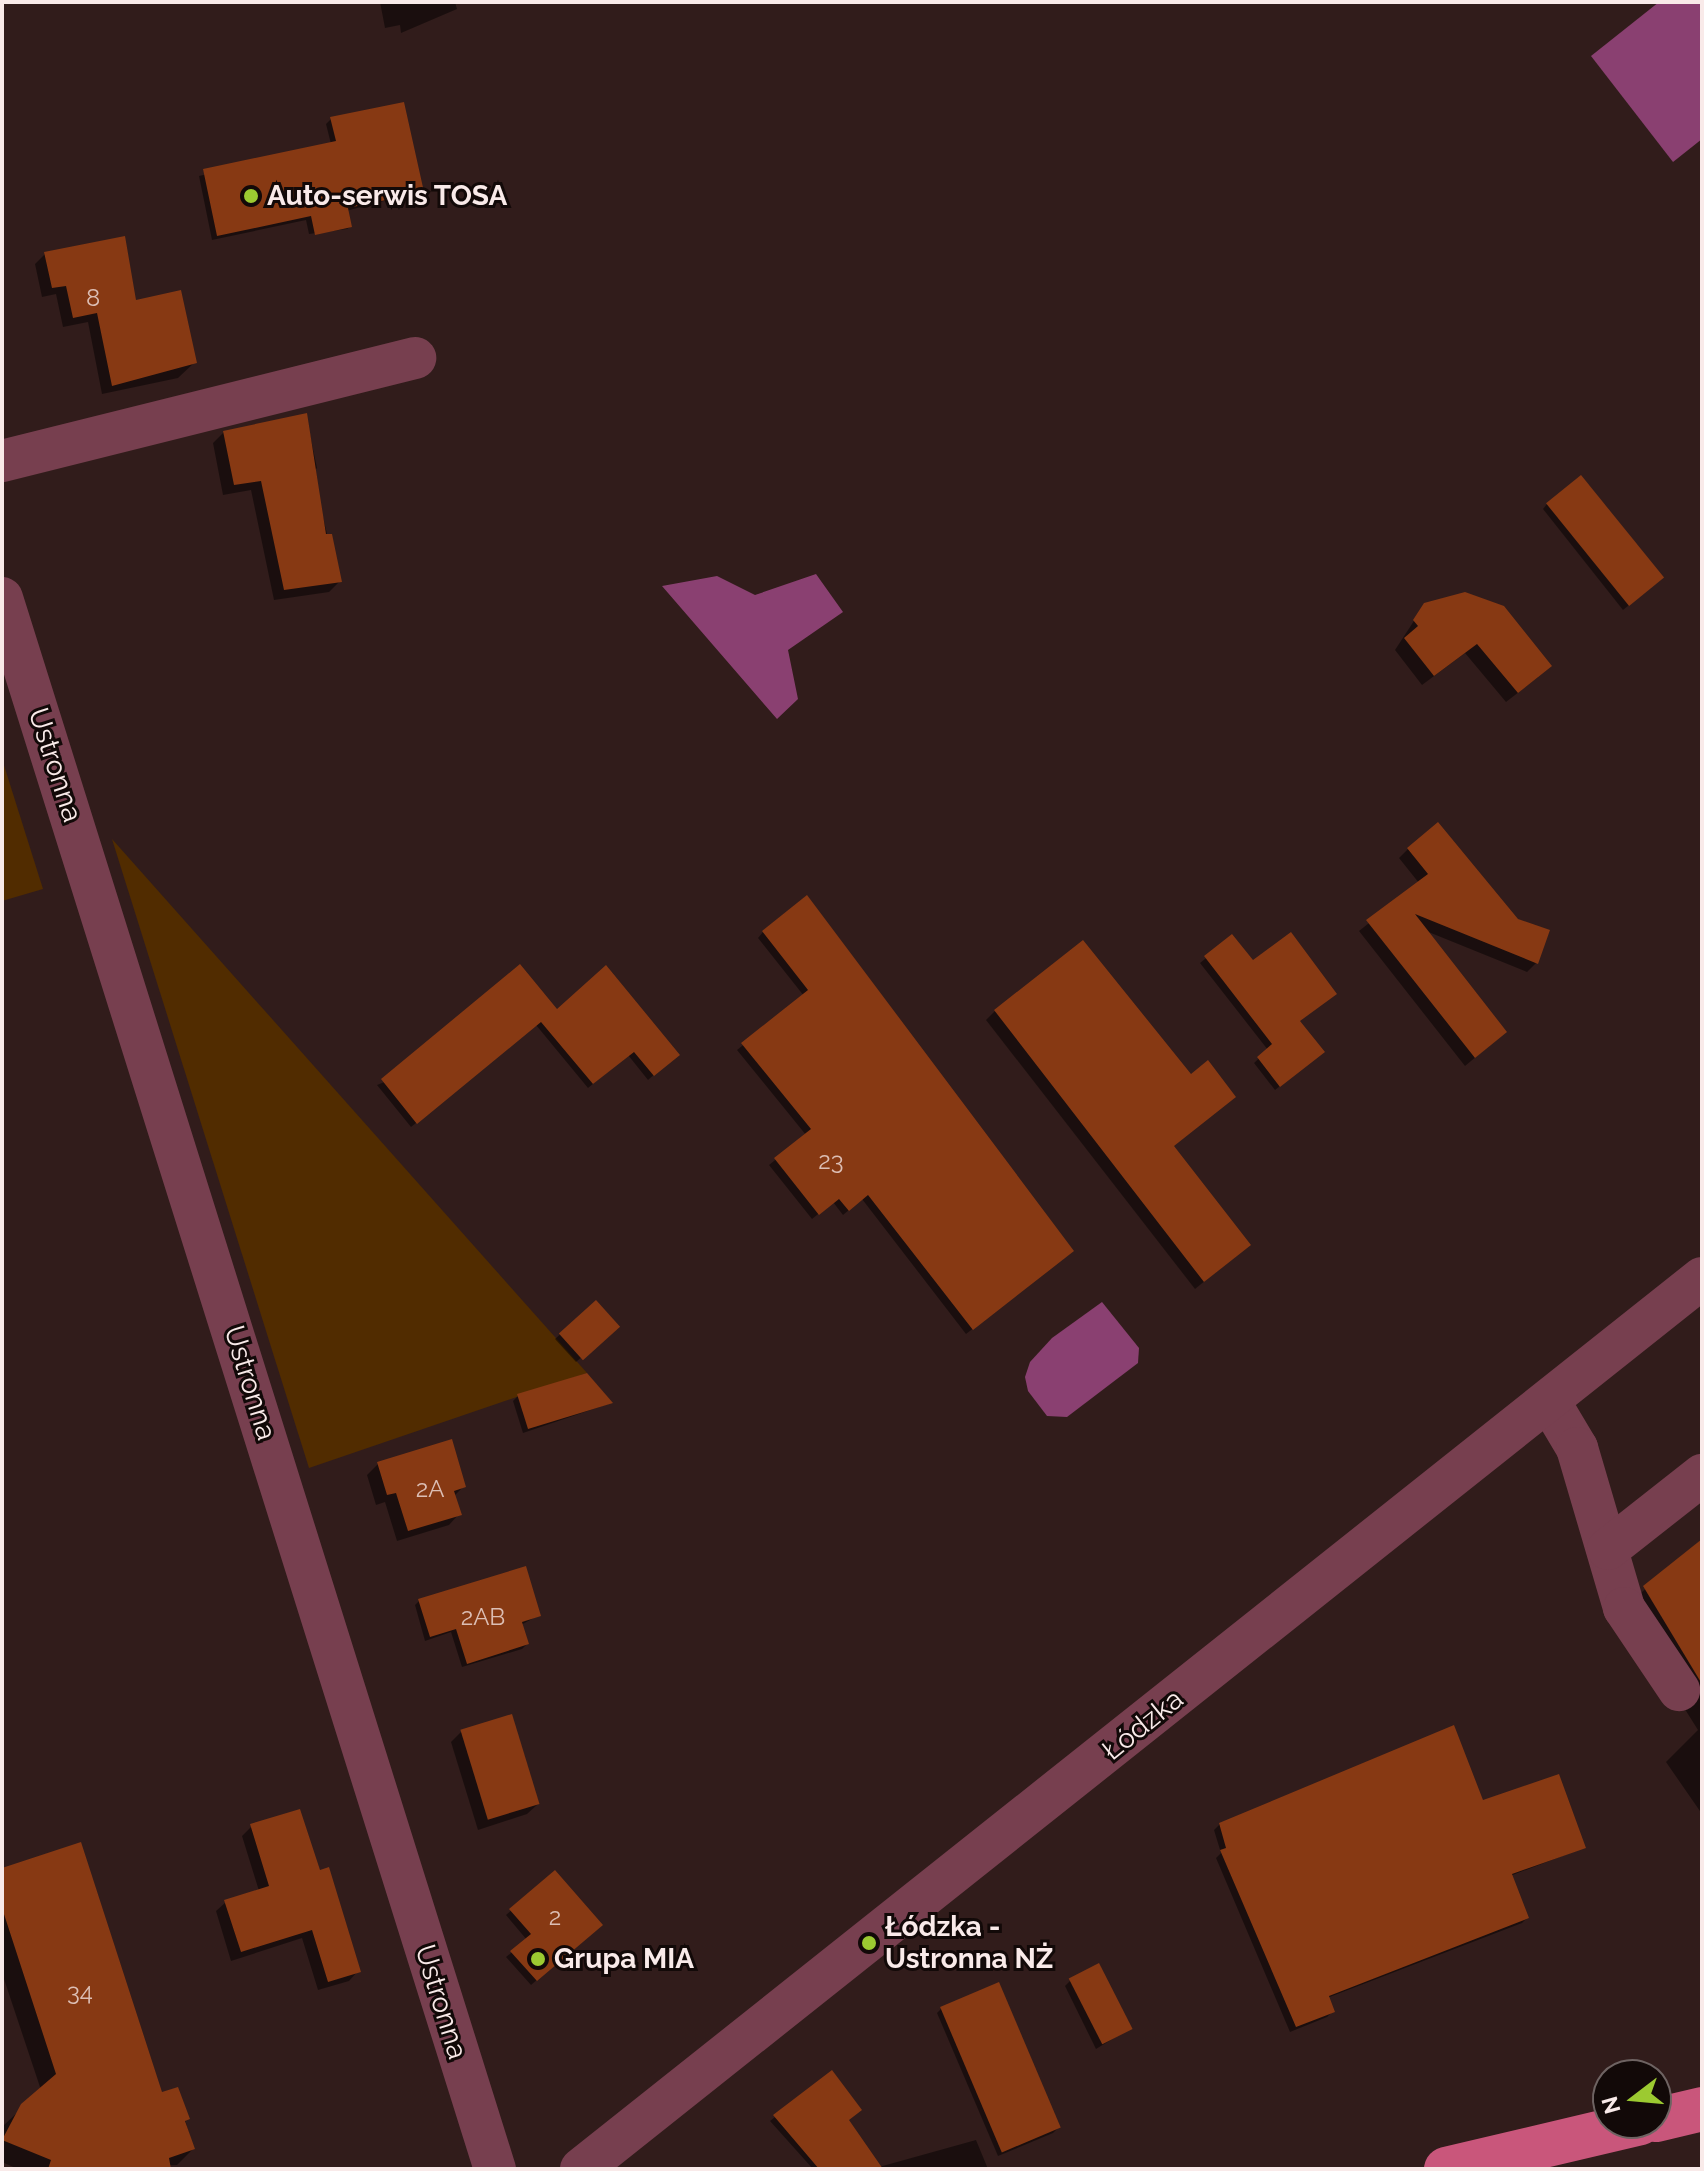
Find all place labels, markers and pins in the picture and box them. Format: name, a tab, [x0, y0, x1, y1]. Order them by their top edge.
place label: Auto-serwis TOSA	[267, 179, 508, 213]
marker: Auto-serwis TOSA	[242, 187, 260, 205]
place label: Łódzka - Ustronna NŻ	[885, 1910, 1053, 1976]
marker: Łódzka - Ustronna NŻ	[860, 1934, 878, 1952]
place label: Grupa MIA	[554, 1942, 694, 1976]
marker: Grupa MIA	[529, 1950, 547, 1968]

